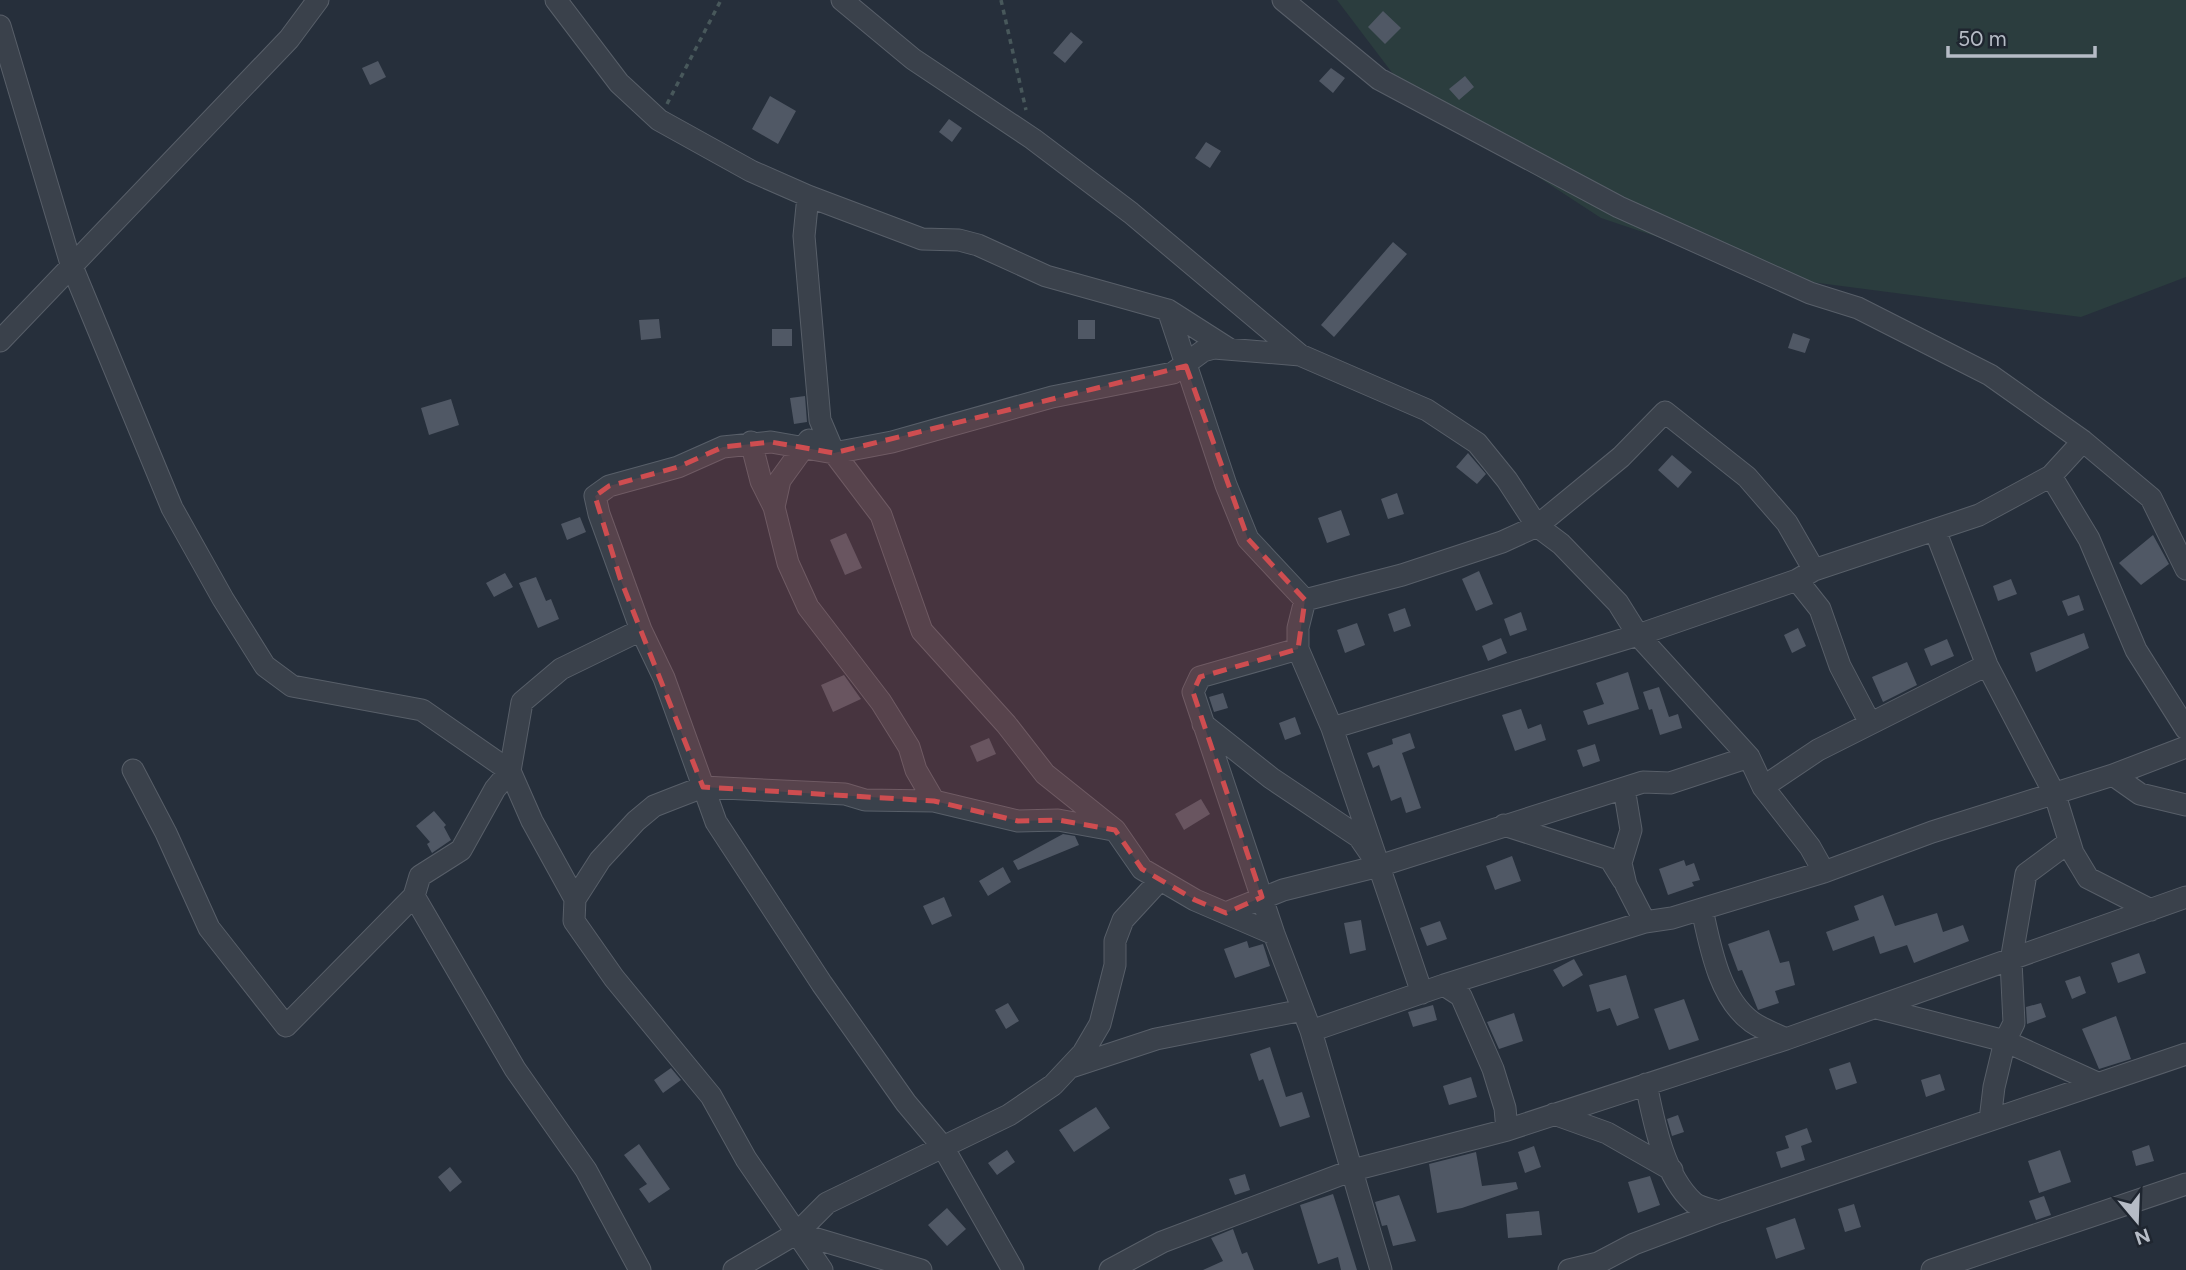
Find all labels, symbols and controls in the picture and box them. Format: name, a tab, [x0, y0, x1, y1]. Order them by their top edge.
scale bar	[1948, 14, 2095, 58]
text: 50 m	[1958, 26, 2007, 51]
north arrow	[2102, 1186, 2172, 1256]
text: N	[2132, 1223, 2153, 1250]

